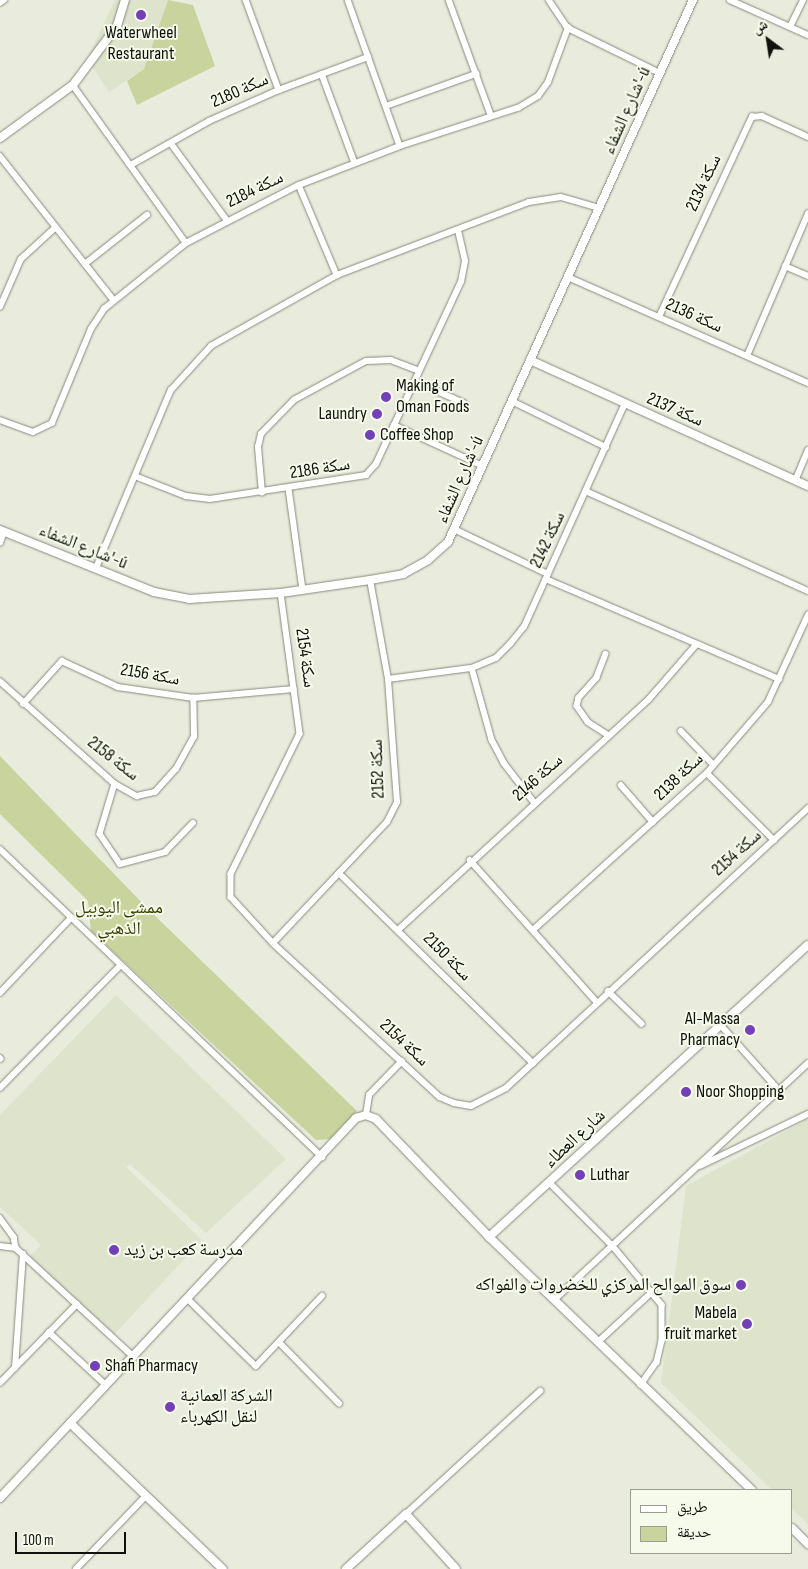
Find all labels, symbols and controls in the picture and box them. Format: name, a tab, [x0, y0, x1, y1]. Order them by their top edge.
marker: Waterwheel Restaurant	[135, 9, 147, 21]
north arrow	[743, 15, 793, 65]
text: ش	[749, 16, 771, 38]
place label: Waterwheel Restaurant	[105, 23, 177, 66]
street label: شارع الشفاء'-ú	[598, 64, 656, 158]
street label: سكة 2180	[208, 69, 272, 113]
street label: سكة 2134	[682, 151, 726, 215]
street label: سكة 2184	[223, 167, 287, 213]
street label: سكة 2136	[662, 294, 726, 338]
place label: Making of Oman Foods	[396, 376, 469, 418]
street label: سكة 2137	[643, 388, 707, 432]
marker: Making of Oman Foods	[380, 391, 392, 403]
place label: Laundry	[318, 403, 367, 425]
marker: Laundry	[371, 408, 383, 420]
place label: Coffee Shop	[380, 424, 454, 446]
marker: Coffee Shop	[364, 429, 376, 441]
street label: شارع الشفاء'-ú	[431, 433, 489, 527]
street label: سكة 2186	[288, 454, 352, 484]
street label: سكة 2142	[526, 508, 570, 572]
street label: شارع الشفاء'-ú	[36, 519, 130, 575]
street label: سكة 2154	[290, 627, 320, 689]
street label: سكة 2156	[119, 659, 181, 691]
street label: سكة 2158	[83, 732, 143, 786]
street label: سكة 2152	[366, 739, 390, 799]
street label: سكة 2138	[650, 748, 708, 806]
street label: سكة 2146	[508, 750, 568, 806]
street label: سكة 2154	[708, 825, 766, 881]
park label: ممشى اليوبيل الذهبي	[75, 898, 163, 941]
street label: سكة 2150	[418, 928, 476, 986]
place label: Al-Massa Pharmacy	[680, 1009, 740, 1052]
street label: سكة 2154	[375, 1015, 433, 1071]
marker: Al-Massa Pharmacy	[744, 1024, 756, 1036]
place label: Noor Shopping	[696, 1081, 784, 1103]
marker: Noor Shopping	[680, 1086, 692, 1098]
street label: شارع العطاء	[540, 1105, 610, 1173]
place label: Luthar	[590, 1164, 629, 1186]
marker: Luthar	[574, 1169, 586, 1181]
place label: مدرسة كعب بن زيد	[124, 1239, 243, 1261]
marker: مدرسة كعب بن زيد	[108, 1244, 120, 1256]
place label: سوق الموالح المركزي للخضروات والفواكه	[475, 1274, 731, 1296]
marker: سوق الموالح المركزي للخضروات والفواكه	[735, 1279, 747, 1291]
place label: Mabela fruit market	[664, 1303, 737, 1346]
marker: Mabela fruit market	[741, 1318, 753, 1330]
place label: Shafi Pharmacy	[105, 1355, 198, 1377]
marker: Shafi Pharmacy	[89, 1360, 101, 1372]
place label: الشرکة العمانیة لنقل الکهرباء	[180, 1386, 273, 1428]
marker: الشرکة العمانیة لنقل الکهرباء	[164, 1401, 176, 1413]
legend	[630, 1489, 793, 1554]
text: طريق	[677, 1498, 708, 1517]
scale bar	[18, 1522, 129, 1554]
text: حديقة	[677, 1523, 711, 1542]
text: 100 m	[23, 1531, 54, 1550]

